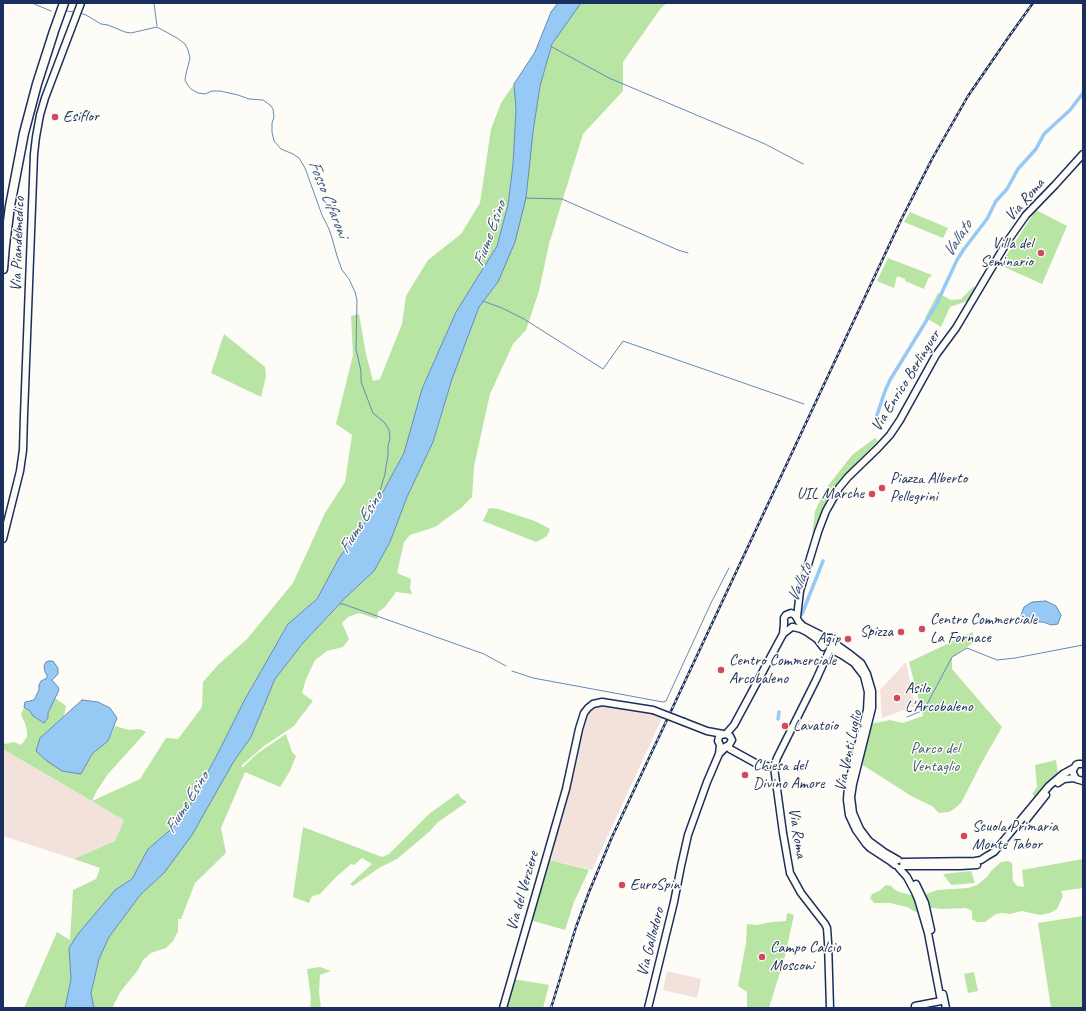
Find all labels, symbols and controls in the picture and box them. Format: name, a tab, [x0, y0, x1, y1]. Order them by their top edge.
place label: Esiflor	[63, 107, 99, 127]
marker: Esiflor	[50, 112, 60, 122]
water label: Fosso Cifaroni	[303, 158, 353, 240]
street label: Via Roma	[1001, 175, 1049, 225]
street label: Via Piandelmedico	[7, 196, 29, 292]
water label: Fiume Esino	[469, 198, 511, 270]
water label: Vallato	[939, 217, 977, 261]
place label: Villa del Seminario	[980, 234, 1033, 272]
marker: Villa del Seminario	[1036, 248, 1046, 258]
street label: Via Enrico Berlinguer	[867, 327, 945, 435]
place label: Piazza Alberto Pellegrini	[890, 469, 967, 507]
marker: Piazza Alberto Pellegrini	[877, 483, 887, 493]
place label: UIL Marche	[797, 484, 864, 504]
water label: Fiume Esino	[334, 489, 388, 557]
marker: UIL Marche	[867, 489, 877, 499]
water label: Vallato	[783, 561, 817, 605]
place label: Centro Commerciale La Fornace	[930, 610, 1037, 648]
place label: Spizza	[860, 622, 893, 642]
marker: Centro Commerciale La Fornace	[917, 624, 927, 634]
marker: Spizza	[896, 627, 906, 637]
place label: Agip	[817, 629, 840, 649]
marker: Agip	[843, 634, 853, 644]
place label: Centro Commerciale Arcobaleno	[729, 651, 836, 689]
marker: Centro Commerciale Arcobaleno	[716, 665, 726, 675]
place label: Asilo L'Arcobaleno	[905, 679, 973, 717]
marker: Asilo L'Arcobaleno	[892, 693, 902, 703]
street label: Via Venti Luglio	[831, 709, 867, 793]
place label: Lavatoio	[793, 716, 838, 736]
marker: Lavatoio	[780, 721, 790, 731]
park label: Parco del Ventaglio	[911, 739, 959, 777]
place label: Chiesa del Divino Amore	[753, 756, 825, 794]
water label: Fiume Esino	[160, 769, 214, 837]
marker: Chiesa del Divino Amore	[740, 770, 750, 780]
street label: Via Roma	[784, 807, 810, 859]
place label: Scuola Primaria Monte Tabor	[972, 817, 1058, 855]
marker: Scuola Primaria Monte Tabor	[959, 831, 969, 841]
street label: Via del Verziere	[503, 849, 543, 933]
place label: EuroSpin	[630, 875, 680, 895]
marker: EuroSpin	[617, 880, 627, 890]
street label: Via Gallodoro	[633, 906, 669, 978]
place label: Campo Calcio Mosconi	[770, 938, 841, 976]
marker: Campo Calcio Mosconi	[757, 952, 767, 962]

